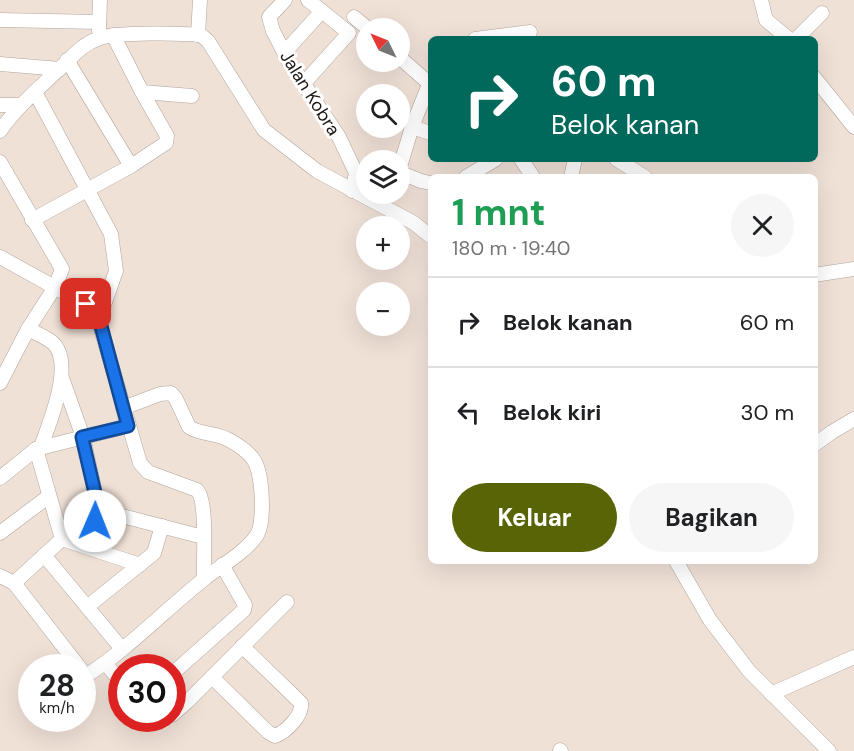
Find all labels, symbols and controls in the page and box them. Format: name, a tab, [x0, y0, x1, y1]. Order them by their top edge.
north arrow	[356, 18, 410, 72]
map controls	[356, 18, 410, 336]
street label: Jalan Kobra	[274, 46, 346, 140]
text: 60 m	[551, 54, 657, 109]
icon: right	[452, 60, 530, 138]
button: search	[356, 84, 410, 138]
text: Belok kanan	[551, 107, 699, 142]
button: layers	[356, 150, 410, 204]
text: 1 mnt	[452, 189, 545, 236]
button: close	[731, 194, 794, 257]
button: +	[356, 216, 410, 270]
text: 180 m · 19:40	[452, 235, 570, 261]
pin	[60, 278, 111, 329]
button: −	[356, 282, 410, 336]
icon: arrive	[69, 287, 102, 320]
icon: right	[452, 306, 485, 339]
text: Belok kanan	[503, 308, 633, 337]
text: 60 m	[740, 308, 794, 337]
icon: left	[452, 396, 485, 429]
text: Belok kiri	[503, 398, 601, 427]
text: 30 m	[740, 398, 794, 427]
button: Keluar	[452, 483, 617, 552]
button: Bagikan	[629, 483, 794, 552]
position arrow	[63, 489, 127, 553]
speed limit sign: 30	[108, 654, 186, 732]
text: 28	[39, 666, 75, 705]
text: km/h	[39, 698, 75, 718]

